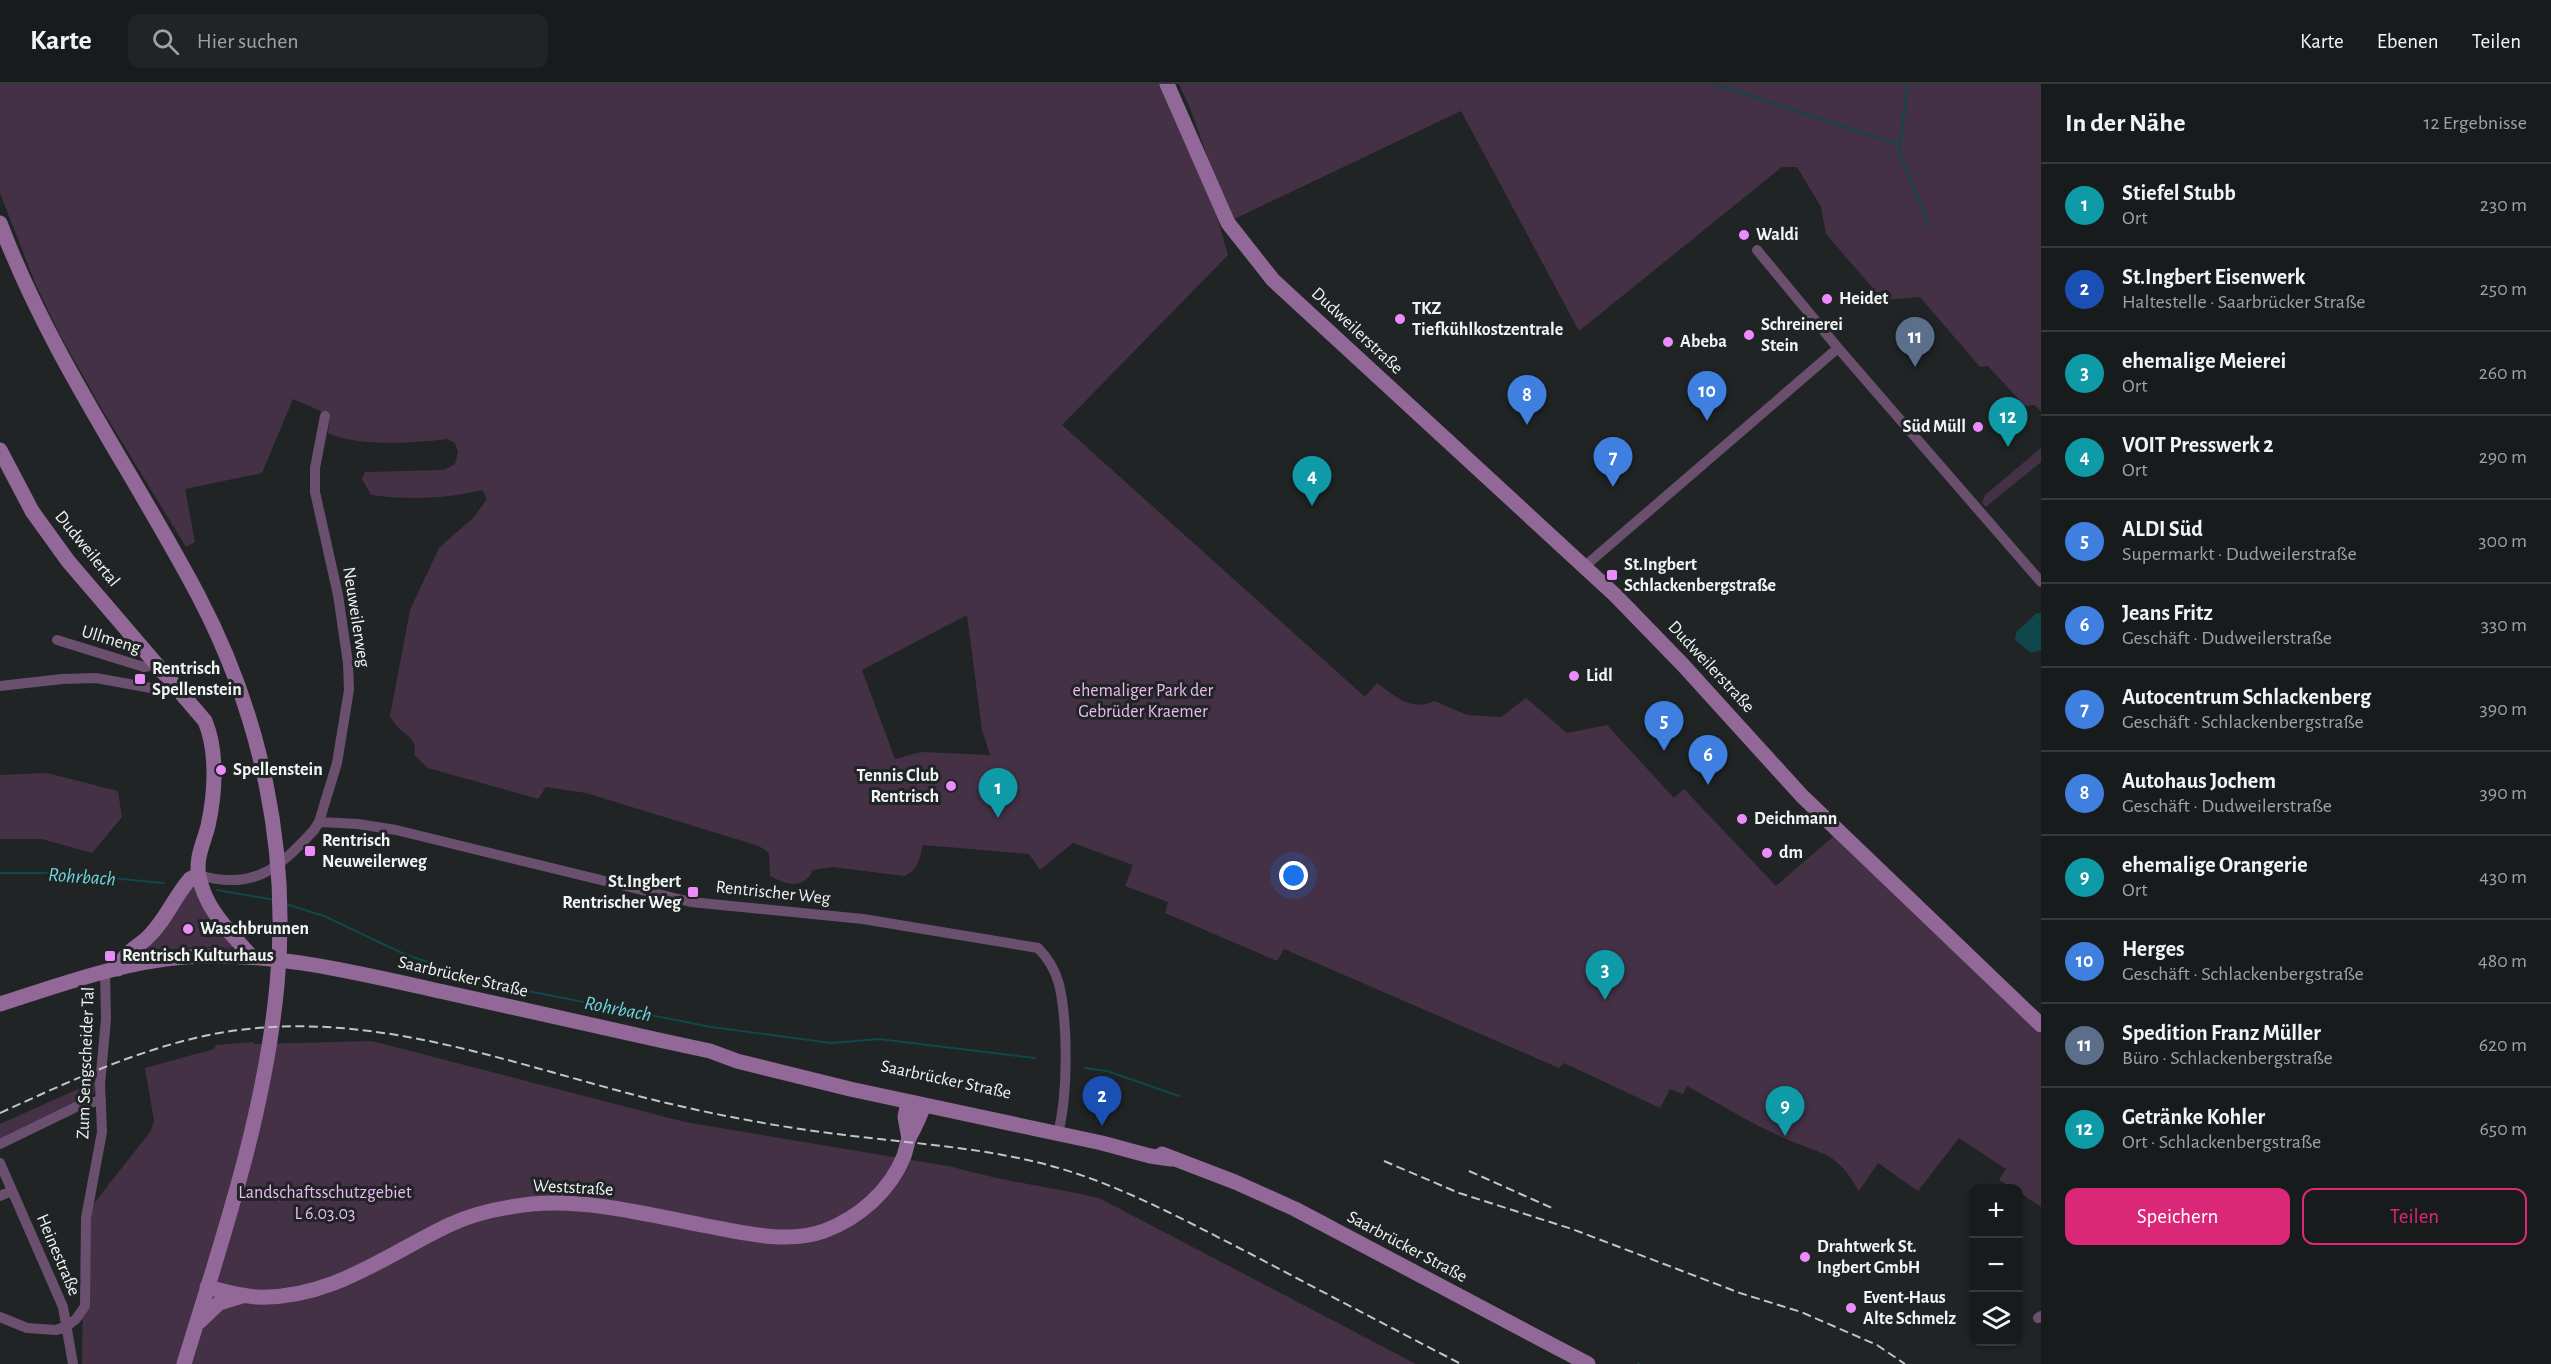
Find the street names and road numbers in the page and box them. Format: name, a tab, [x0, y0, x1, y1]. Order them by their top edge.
street label: Dudweilerstraße	[1308, 284, 1406, 378]
street label: Dudweilertal	[51, 508, 123, 590]
street label: Neuweilerweg	[339, 566, 373, 669]
street label: Dudweilerstraße	[1664, 618, 1758, 716]
street label: Ullmeng	[79, 622, 143, 658]
street label: Rentrischer Weg	[715, 878, 831, 908]
street label: Saarbrücker Straße	[396, 953, 530, 1001]
street label: Zum Sengscheider Tal	[74, 986, 98, 1140]
street label: Saarbrücker Straße	[879, 1057, 1013, 1103]
street label: Weststraße	[532, 1177, 614, 1199]
street label: Saarbrücker Straße	[1344, 1208, 1470, 1286]
street label: Heinestraße	[33, 1212, 83, 1298]

